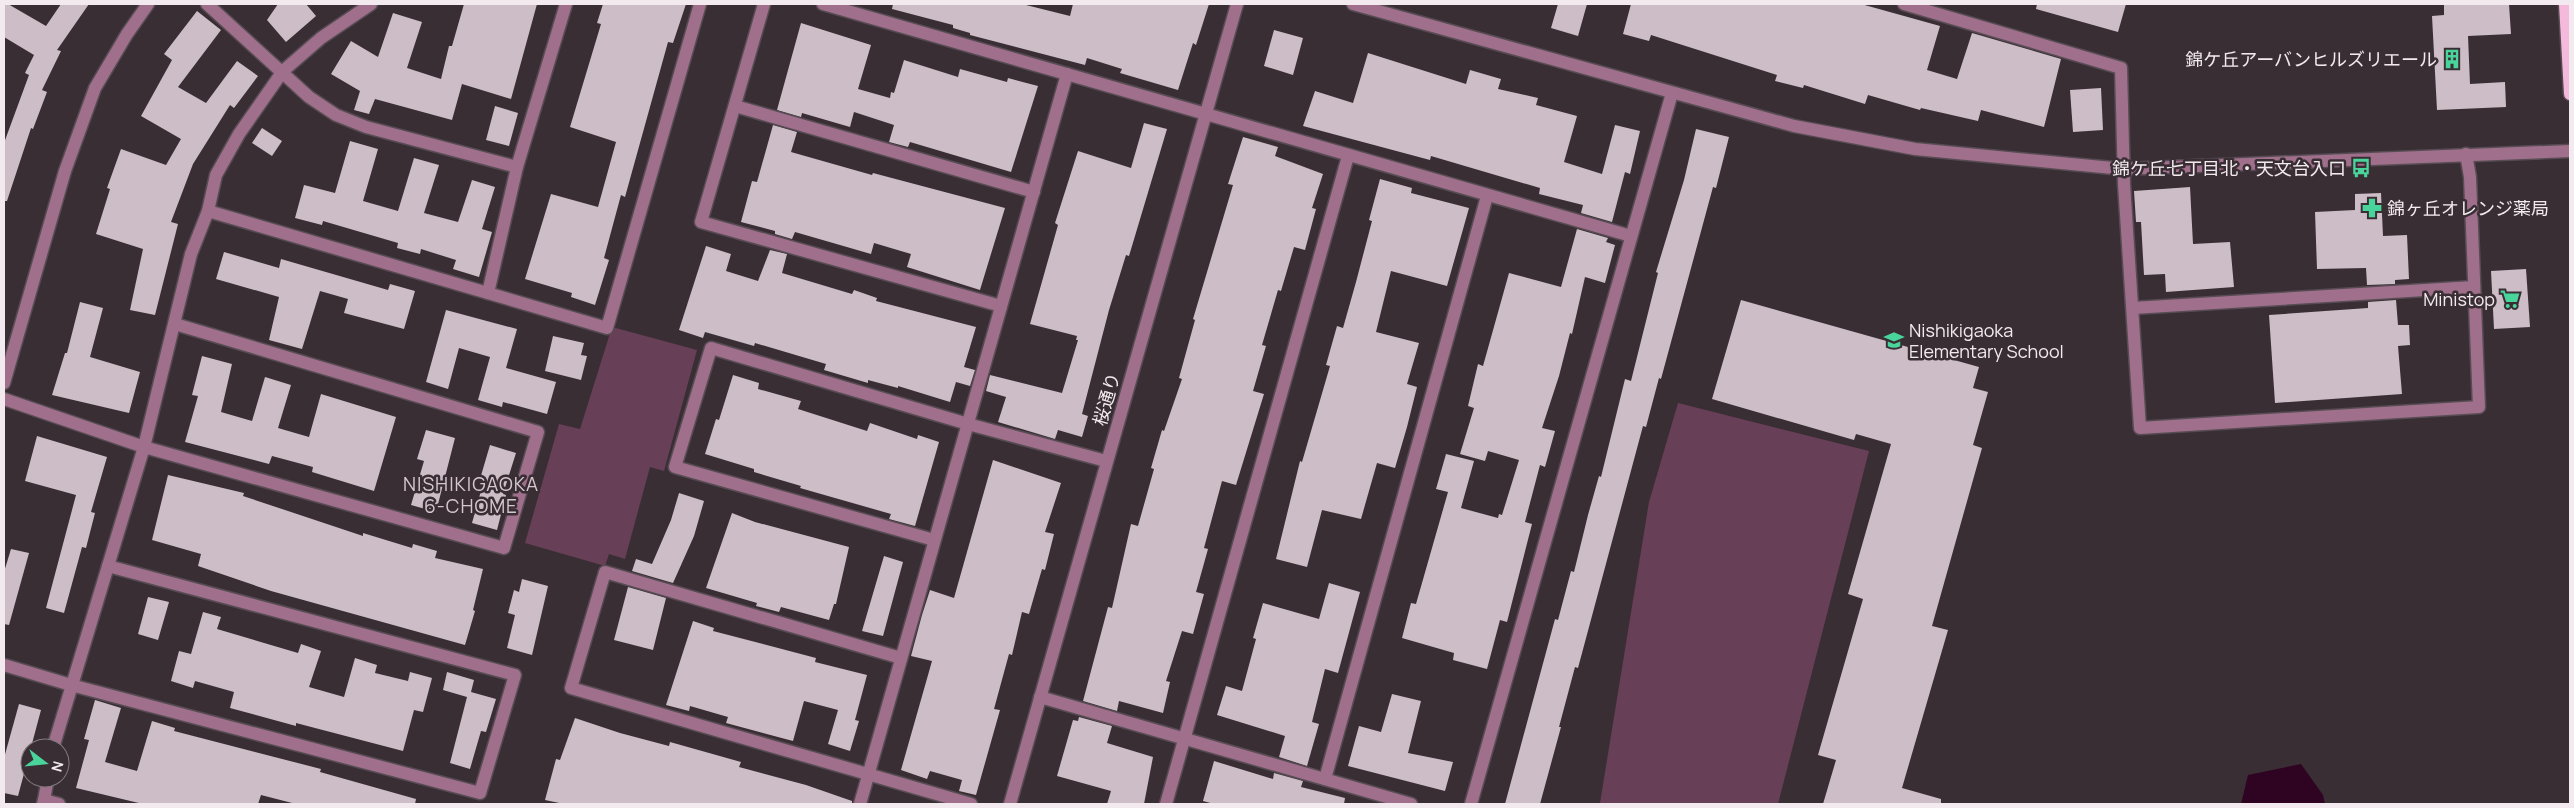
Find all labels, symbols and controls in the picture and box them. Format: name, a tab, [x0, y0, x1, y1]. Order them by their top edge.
place label: 錦ケ丘アーバンヒルズリエール	[2185, 47, 2437, 71]
building icon: 錦ケ丘アーバンヒルズリエール	[2441, 48, 2463, 70]
place label: 錦ケ丘七丁目北・天文台入口	[2112, 156, 2346, 180]
bus stop icon: 錦ケ丘七丁目北・天文台入口	[2350, 157, 2372, 179]
place label: 錦ヶ丘オレンジ薬局	[2387, 196, 2549, 220]
pharmacy icon: 錦ヶ丘オレンジ薬局	[2361, 197, 2383, 219]
place label: Ministop	[2423, 287, 2495, 311]
supermarket icon: Ministop	[2499, 288, 2521, 310]
place label: Nishikigaoka Elementary School	[1909, 318, 2064, 363]
school or university icon: Nishikigaoka Elementary School	[1883, 329, 1905, 351]
street label: 桜通り	[1087, 370, 1125, 428]
district label: NISHIKIGAOKA 6-CHOME	[403, 471, 539, 519]
north arrow	[20, 738, 70, 788]
text: N	[47, 759, 68, 774]

